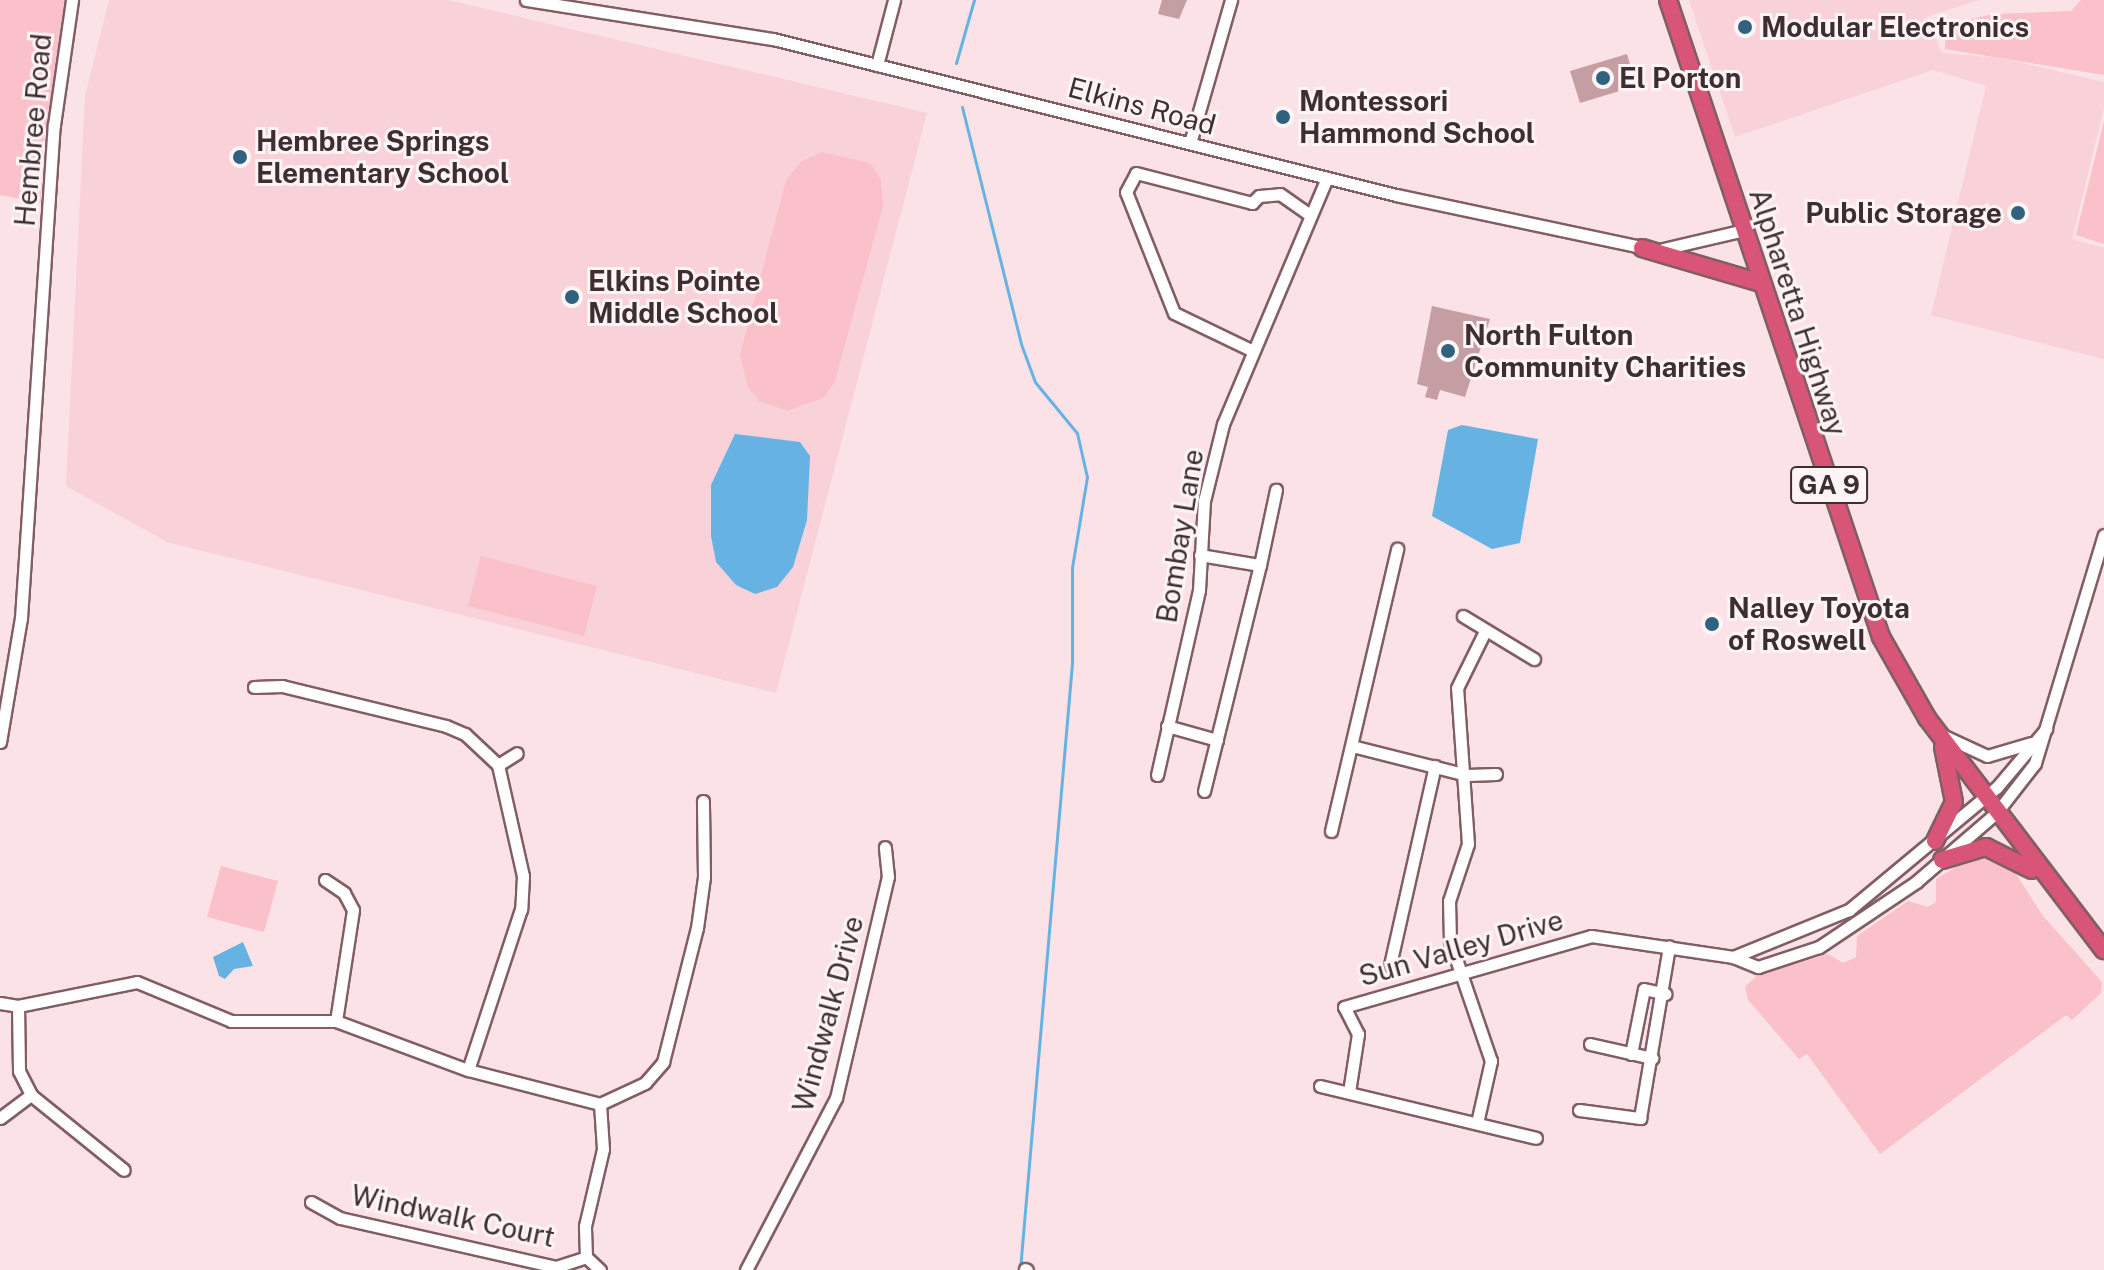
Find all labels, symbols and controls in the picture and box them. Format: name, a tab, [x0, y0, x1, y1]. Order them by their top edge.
place label: Modular Electronics	[1761, 10, 2029, 44]
marker: Modular Electronics	[1736, 18, 1754, 36]
street label: Hembree Road	[8, 32, 58, 228]
place label: El Porton	[1619, 61, 1741, 95]
marker: El Porton	[1594, 69, 1612, 87]
street label: Elkins Road	[1064, 70, 1220, 142]
place label: Montessori Hammond School	[1299, 84, 1535, 150]
marker: Montessori Hammond School	[1274, 108, 1292, 126]
place label: Hembree Springs Elementary School	[256, 124, 509, 190]
marker: Hembree Springs Elementary School	[231, 148, 249, 166]
street label: Alpharetta Highway	[1742, 184, 1854, 440]
place label: Public Storage	[1805, 196, 2002, 230]
marker: Public Storage	[2009, 204, 2027, 222]
place label: Elkins Pointe Middle School	[588, 264, 779, 330]
marker: Elkins Pointe Middle School	[563, 288, 581, 306]
place label: North Fulton Community Charities	[1464, 318, 1746, 384]
marker: North Fulton Community Charities	[1439, 342, 1457, 360]
street label: Bombay Lane	[1150, 447, 1210, 625]
road number: GA 9	[1789, 463, 1869, 507]
place label: Nalley Toyota of Roswell	[1728, 591, 1910, 657]
marker: Nalley Toyota of Roswell	[1703, 615, 1721, 633]
street label: Sun Valley Drive	[1355, 903, 1567, 993]
street label: Windwalk Drive	[786, 912, 870, 1116]
street label: Windwalk Court	[348, 1178, 558, 1254]

